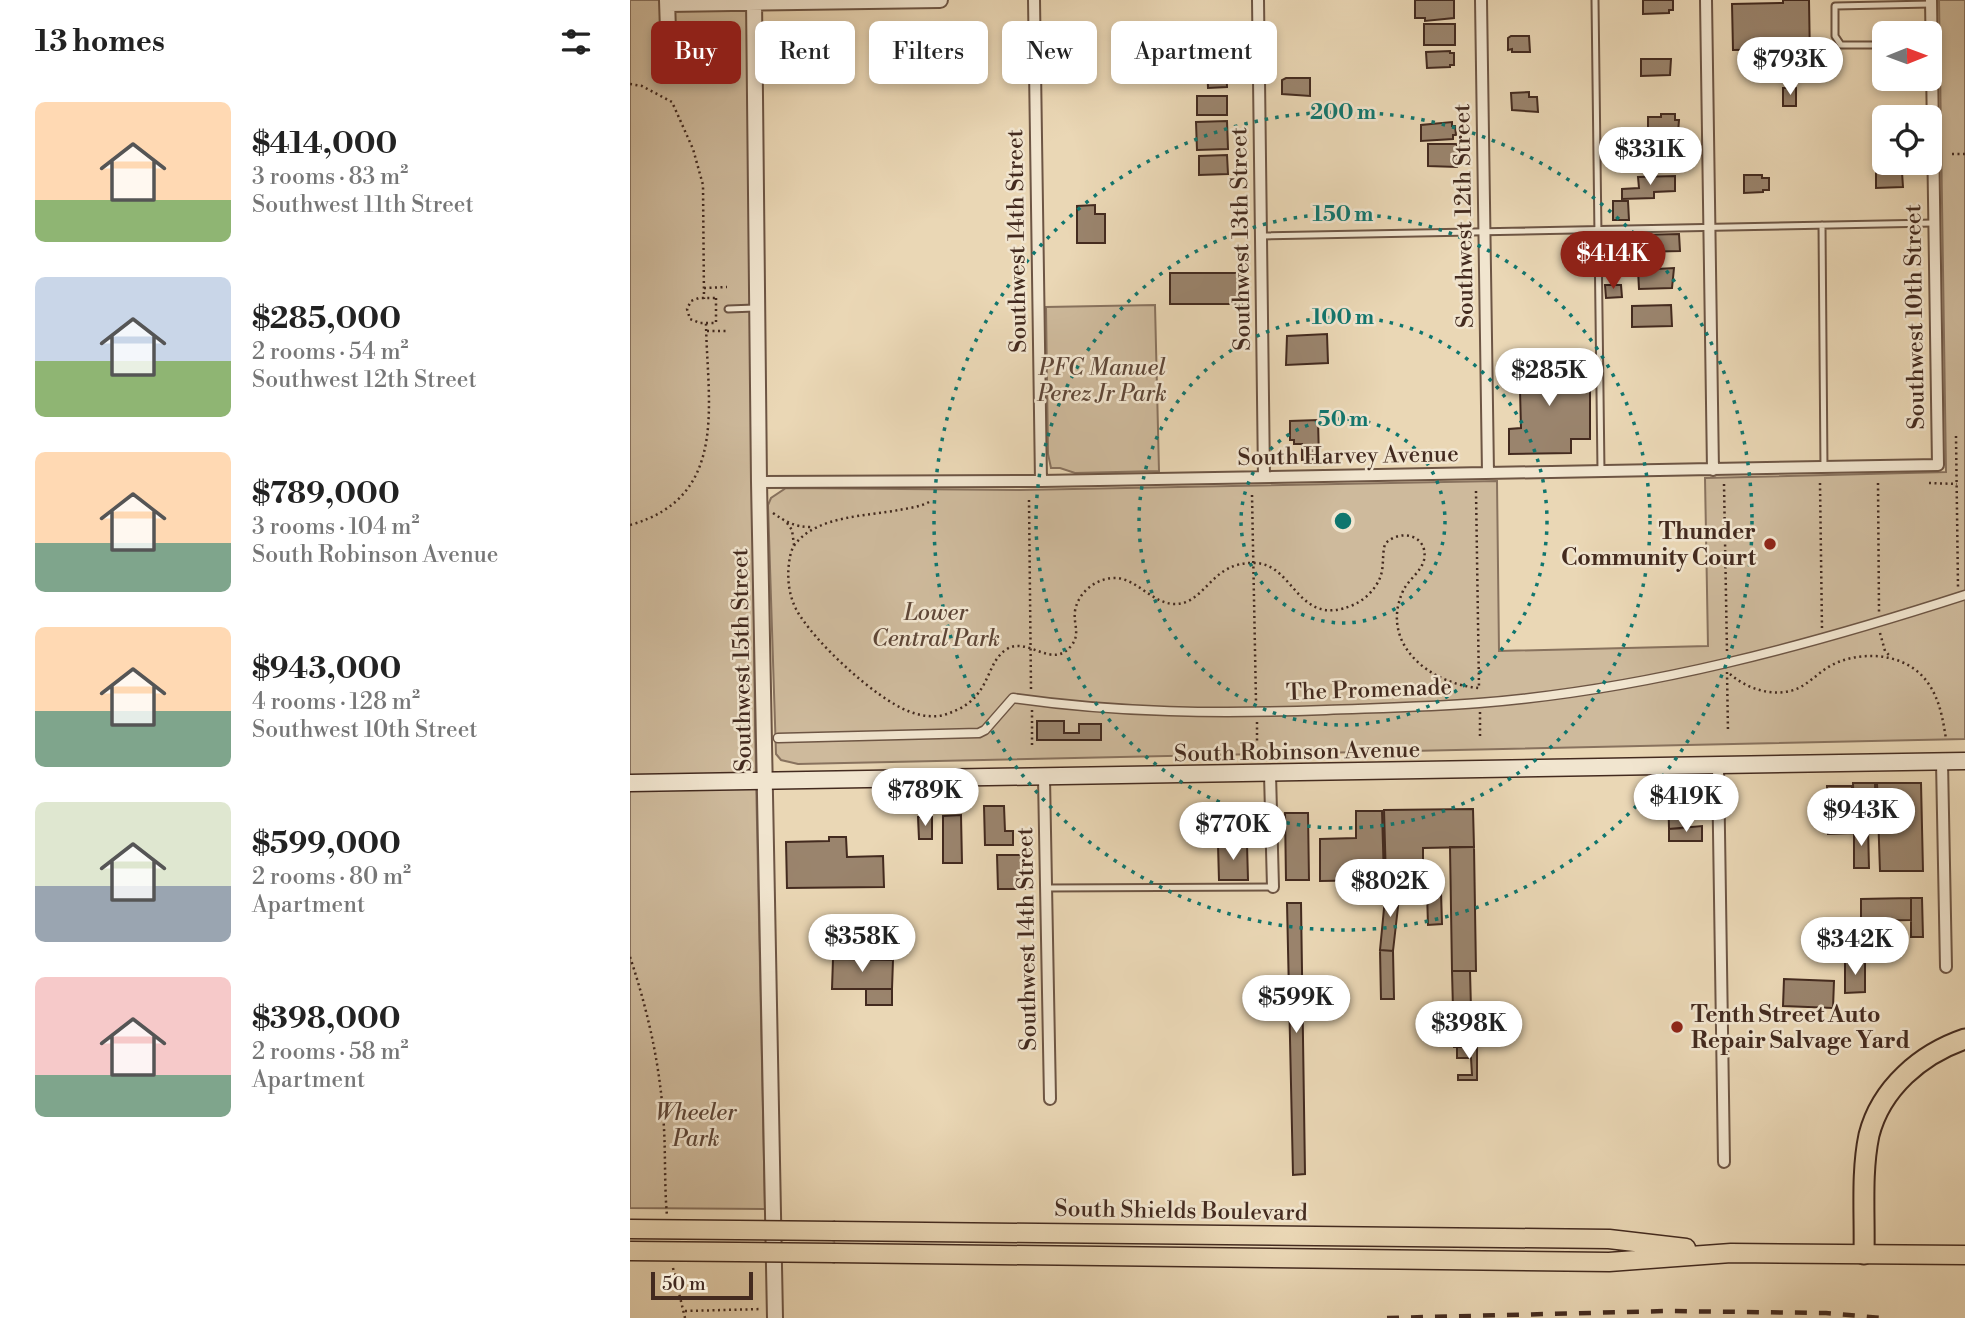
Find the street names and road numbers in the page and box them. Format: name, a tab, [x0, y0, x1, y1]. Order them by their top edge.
street label: Southwest 12th Street	[1448, 103, 1480, 328]
street label: Southwest 13th Street	[1225, 127, 1257, 351]
street label: Southwest 14th Street	[1001, 129, 1033, 353]
street label: Southwest 10th Street	[1899, 204, 1931, 430]
street label: South Harvey Avenue	[1237, 440, 1459, 472]
street label: Southwest 15th Street	[726, 548, 758, 772]
street label: The Promenade	[1286, 673, 1452, 707]
street label: South Robinson Avenue	[1174, 736, 1420, 768]
street label: Southwest 14th Street	[1011, 827, 1043, 1051]
street label: South Shields Boulevard	[1054, 1195, 1308, 1227]

